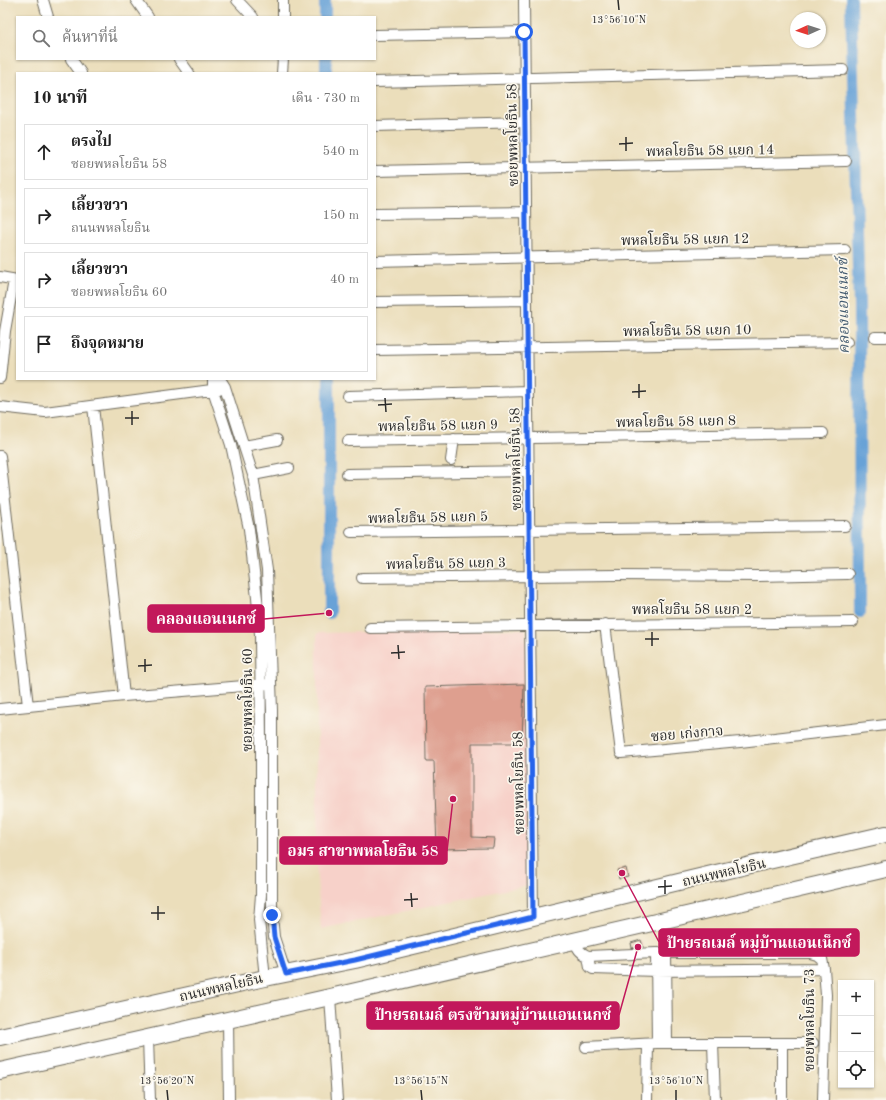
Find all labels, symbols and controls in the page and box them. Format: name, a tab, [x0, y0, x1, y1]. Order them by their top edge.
north arrow	[790, 12, 826, 48]
text: 13°56'10"N	[592, 15, 647, 25]
search box	[16, 16, 376, 60]
route start	[515, 23, 533, 41]
icon: search	[30, 27, 52, 49]
text: ค้นหาที่นี่	[62, 31, 118, 46]
street label: ซอยพหลโยธิน 58	[501, 83, 521, 187]
text: 10 นาที	[32, 90, 88, 107]
text: เดิน · 730 m	[291, 92, 360, 105]
text: ตรงไป	[71, 135, 112, 150]
street label: พหลโยธิน 58 แยก 14	[646, 139, 774, 159]
icon: ahead	[33, 141, 55, 163]
text: 540 m	[322, 145, 359, 158]
text: ซอยพหลโยธิน 58	[71, 158, 167, 171]
text: เลี้ยวขวา	[71, 199, 128, 214]
icon: right	[33, 205, 55, 227]
text: 150 m	[322, 209, 359, 222]
text: ถนนพหลโยธิน	[71, 222, 150, 235]
street label: พหลโยธิน 58 แยก 12	[621, 228, 749, 248]
water label: คลองแอนเนกซ์	[833, 255, 853, 354]
text: เลี้ยวขวา	[71, 263, 128, 278]
icon: right	[33, 269, 55, 291]
text: 40 m	[330, 273, 359, 286]
text: ซอยพหลโยธิน 60	[71, 286, 167, 299]
street label: พหลโยธิน 58 แยก 10	[623, 319, 751, 339]
icon: arrive	[33, 333, 55, 355]
text: ถึงจุดหมาย	[71, 337, 144, 352]
street label: ซอยพหลโยธิน 58	[504, 407, 524, 511]
street label: พหลโยธิน 58 แยก 8	[616, 410, 736, 430]
street label: พหลโยธิน 58 แยก 9	[378, 414, 498, 434]
street label: พหลโยธิน 58 แยก 5	[368, 506, 488, 526]
street label: พหลโยธิน 58 แยก 3	[386, 552, 506, 572]
street label: พหลโยธิน 58 แยก 2	[632, 599, 752, 617]
callout: คลองแอนเนกซ์	[148, 605, 264, 632]
text: คลองแอนเนกซ์	[156, 609, 257, 628]
street label: ซอยพหลโยธิน 60	[237, 648, 255, 752]
street label: ซอย เก่งกาจ	[650, 722, 724, 744]
street label: ซอยพหลโยธิน 58	[507, 731, 527, 835]
callout: อมร สาขาพหลโยธิน 58	[280, 837, 447, 864]
text: อมร สาขาพหลโยธิน 58	[288, 840, 439, 860]
street label: ถนนพหลโยธิน	[680, 853, 767, 889]
route end	[263, 906, 281, 924]
callout: ป้ายรถเมล์ หมู่บ้านแอนเน็กซ์	[659, 929, 859, 956]
text: ป้ายรถเมล์ หมู่บ้านแอนเน็กซ์	[667, 933, 852, 953]
street label: ถนนพหลโยธิน	[177, 968, 264, 1004]
street label: ซอยพหลโยธิน 73	[799, 968, 817, 1072]
map controls	[838, 980, 874, 1088]
button: +	[838, 980, 874, 1016]
callout: ป้ายรถเมล์ ตรงข้ามหมู่บ้านแอนเนกซ์	[367, 1002, 619, 1029]
text: ป้ายรถเมล์ ตรงข้ามหมู่บ้านแอนเนกซ์	[375, 1005, 612, 1025]
button: −	[838, 1016, 874, 1052]
button: locate	[838, 1052, 874, 1088]
text: 13°56'20"N	[140, 1076, 195, 1086]
text: 13°56'15"N	[394, 1076, 449, 1086]
text: 13°56'10"N	[649, 1076, 704, 1086]

